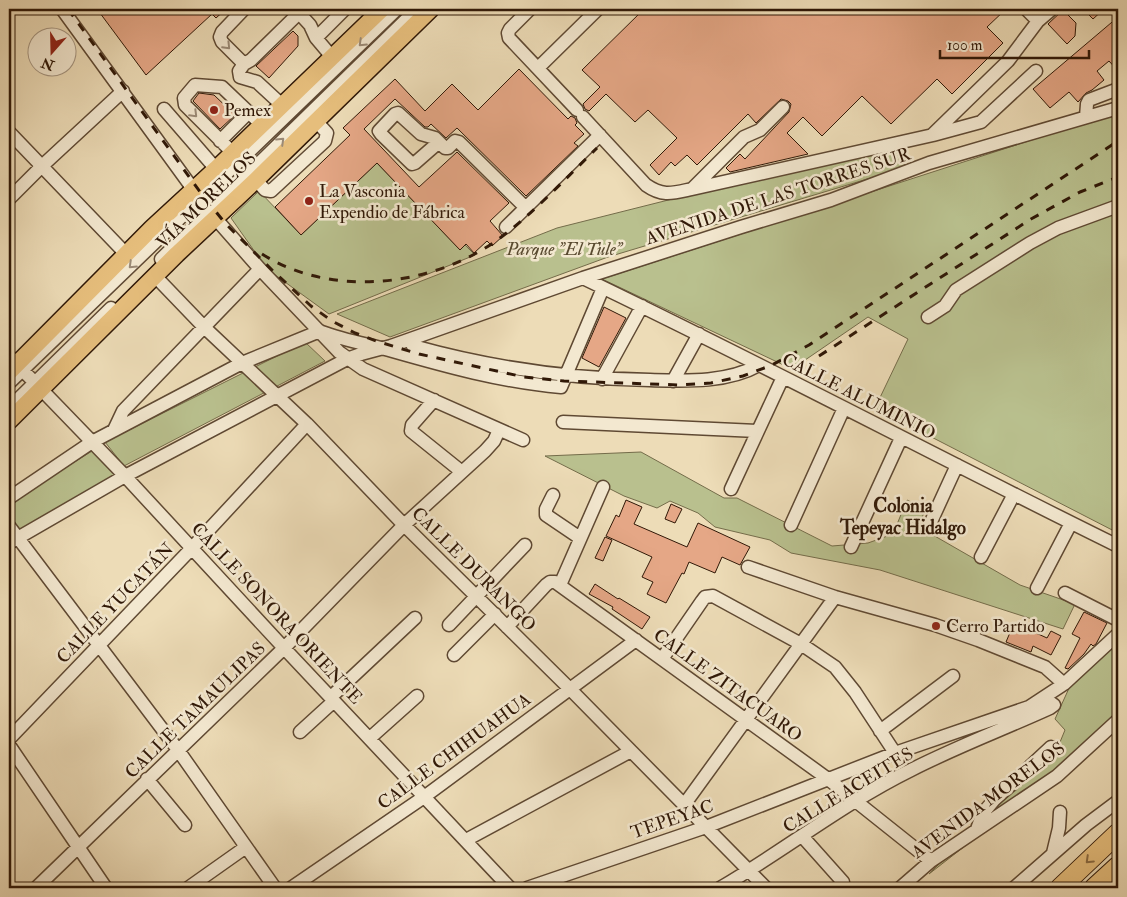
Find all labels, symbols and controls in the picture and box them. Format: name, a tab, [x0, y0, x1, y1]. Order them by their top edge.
north arrow	[28, 28, 78, 78]
scale bar	[940, 28, 1088, 60]
text: 100 m	[947, 36, 983, 55]
one-way arrow	[359, 37, 368, 46]
one-way arrow	[221, 40, 230, 49]
text: N	[38, 53, 57, 74]
place label: Pemex	[224, 99, 271, 122]
marker: Pemex	[208, 104, 220, 116]
one-way arrow	[188, 108, 197, 117]
one-way arrow	[275, 138, 284, 147]
street label: AVENIDA DE LAS TORRES SUR	[642, 142, 915, 251]
street label: VÍA MORELOS	[151, 147, 261, 254]
place label: La Vasconia Expendio de Fábrica	[319, 180, 466, 224]
marker: La Vasconia Expendio de Fábrica	[303, 195, 315, 207]
park label: Parque "El Tule"	[505, 238, 624, 261]
one-way arrow	[128, 259, 137, 268]
street label: CALLE ALUMINIO	[778, 348, 939, 445]
district label: Colonia Tepeyac Hidalgo	[839, 494, 966, 541]
street label: CALLE DURANGO	[406, 502, 541, 637]
street label: CALLE SONORA ORIENTE	[186, 518, 367, 709]
street label: CALLE YUCATÁN	[52, 538, 179, 669]
place label: Cerro Partido	[946, 615, 1045, 638]
marker: Cerro Partido	[930, 620, 942, 632]
street label: CALLE ZITACUARO	[649, 624, 807, 747]
street label: CALLE TAMAULIPAS	[120, 637, 271, 784]
street label: CALLE CHIHUAHUA	[373, 688, 536, 815]
street label: AVENIDA MORELOS	[906, 737, 1070, 864]
street label: CALLE ACEITES	[779, 742, 918, 839]
street label: TEPEYAC	[628, 795, 717, 844]
one-way arrow	[1085, 854, 1094, 863]

